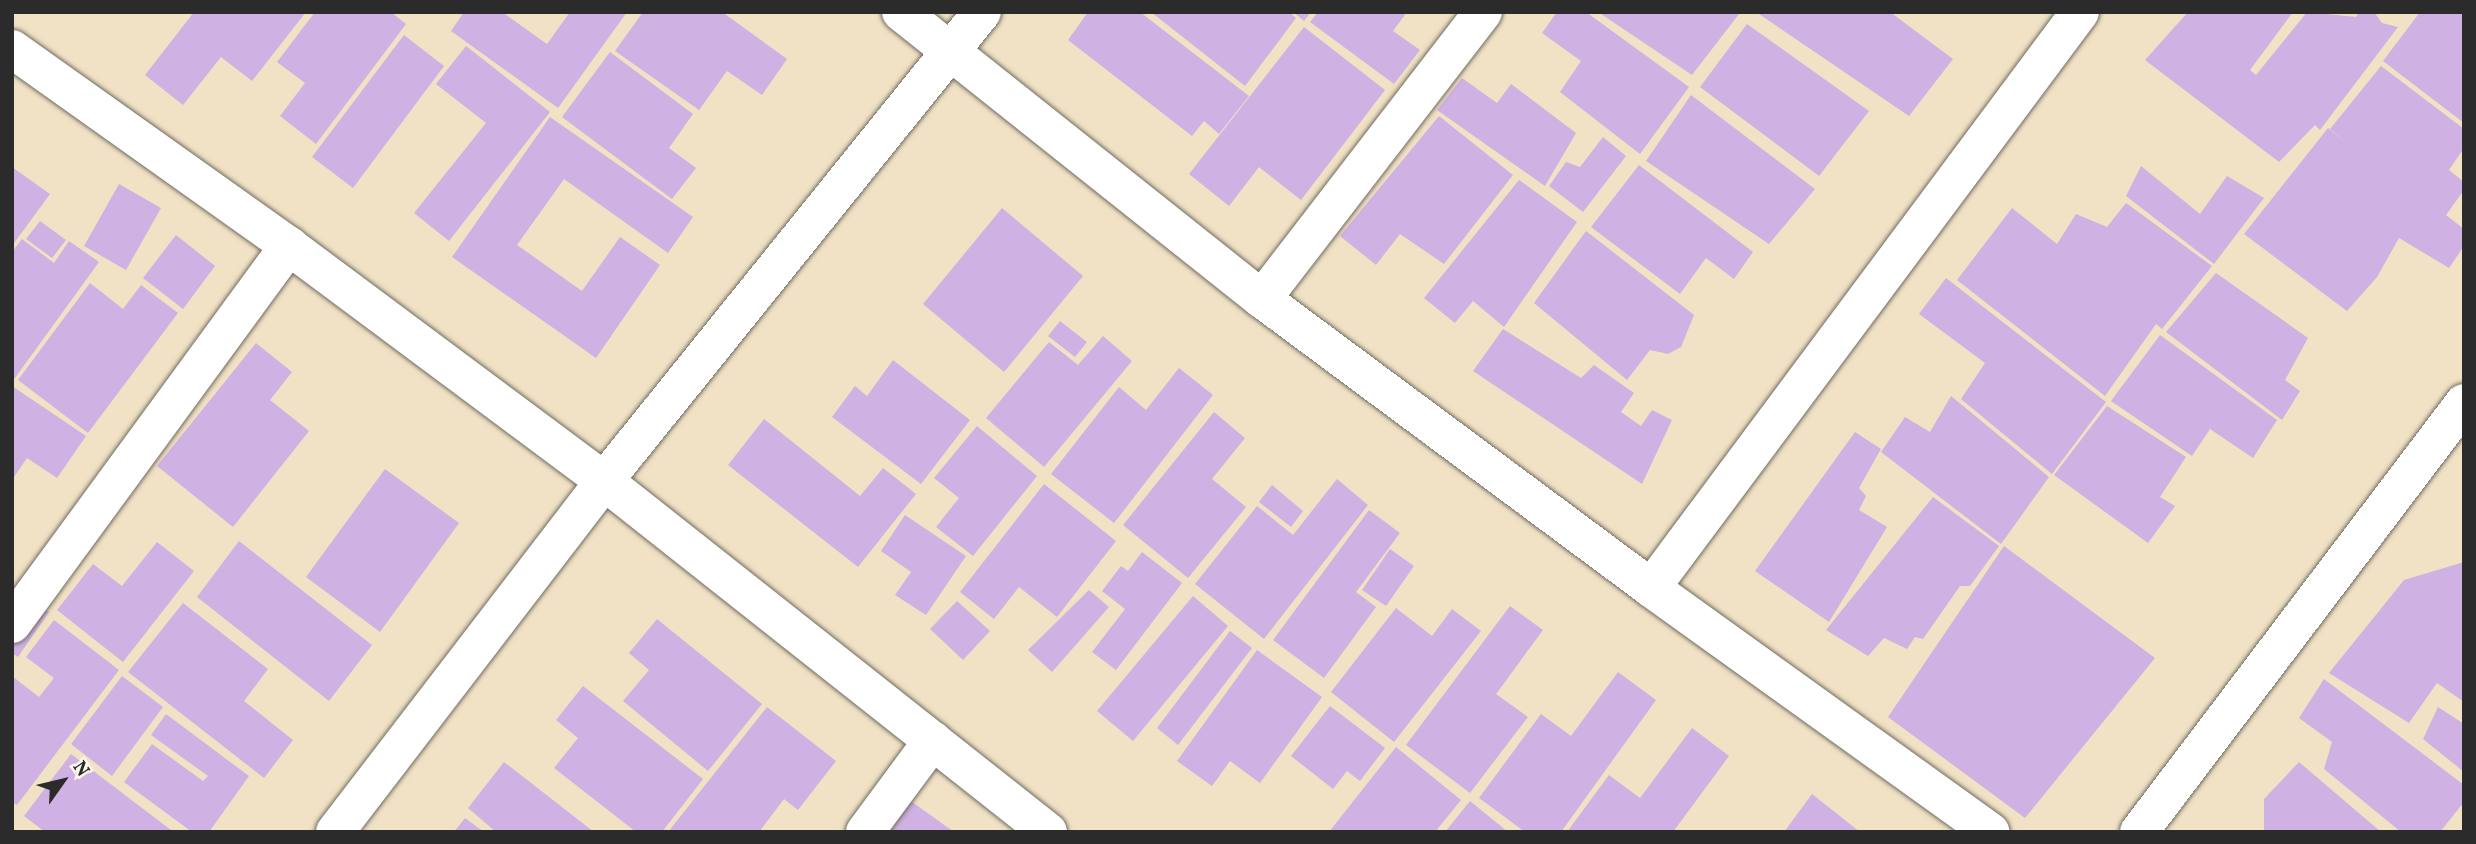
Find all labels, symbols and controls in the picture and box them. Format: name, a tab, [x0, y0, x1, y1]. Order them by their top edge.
north arrow	[28, 746, 98, 816]
text: N	[66, 756, 95, 782]

